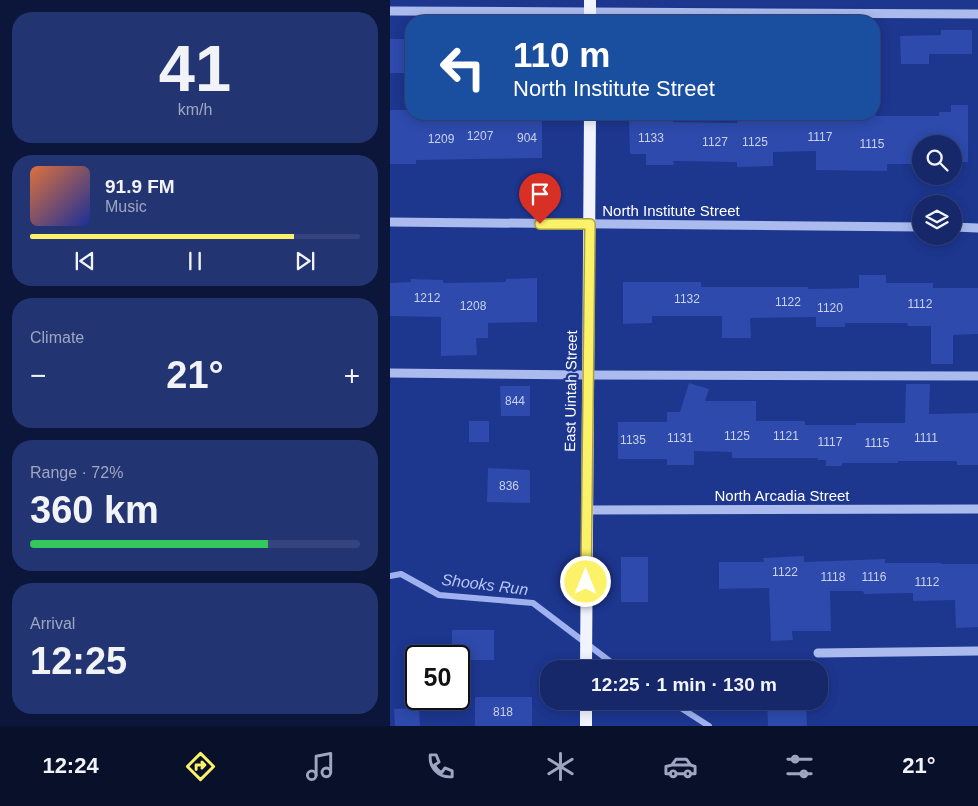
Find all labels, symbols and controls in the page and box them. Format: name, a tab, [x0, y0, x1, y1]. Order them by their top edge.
text: 41	[159, 32, 231, 105]
icon: left	[430, 35, 495, 100]
text: 110 m	[513, 35, 610, 74]
text: North Institute Street	[513, 76, 715, 101]
text: km/h	[178, 101, 212, 118]
house number: 1207	[467, 129, 494, 143]
house number: 1117	[808, 130, 833, 144]
house number: 904	[517, 131, 537, 145]
house number: 1133	[638, 131, 664, 145]
house number: 1209	[428, 132, 455, 146]
house number: 1127	[702, 135, 728, 149]
house number: 1125	[742, 135, 768, 149]
map controls	[912, 135, 962, 245]
button: search	[912, 135, 962, 185]
house number: 1115	[860, 137, 885, 151]
pin	[519, 173, 561, 224]
text: 91.9 FM	[105, 176, 175, 197]
icon: arrive	[526, 180, 554, 208]
button: layers	[912, 195, 962, 245]
text: Music	[105, 198, 147, 215]
street label: North Institute Street	[602, 202, 741, 219]
icon: previous	[71, 247, 99, 275]
icon: pause	[181, 247, 209, 275]
icon: next	[291, 247, 319, 275]
house number: 1212	[414, 291, 441, 305]
house number: 1132	[674, 292, 700, 306]
house number: 1122	[775, 295, 801, 309]
house number: 1112	[908, 297, 933, 311]
house number: 1208	[460, 299, 487, 313]
house number: 1120	[817, 301, 843, 315]
text: Climate	[30, 329, 84, 346]
street label: East Uintah Street	[561, 329, 580, 452]
text: 21°	[166, 354, 224, 396]
text: −	[30, 360, 46, 391]
text: +	[344, 360, 360, 391]
house number: 844	[505, 394, 525, 408]
house number: 1125	[724, 429, 750, 443]
house number: 1121	[773, 429, 799, 443]
house number: 1131	[667, 431, 693, 445]
house number: 1111	[914, 431, 938, 445]
house number: 1135	[620, 433, 646, 447]
house number: 1117	[818, 435, 843, 449]
house number: 1115	[865, 436, 890, 450]
text: Range · 72%	[30, 464, 123, 481]
house number: 836	[499, 479, 519, 493]
street label: North Arcadia Street	[714, 487, 850, 504]
text: 360 km	[30, 489, 159, 531]
position arrow	[559, 555, 611, 607]
house number: 1122	[772, 565, 798, 579]
house number: 1118	[821, 570, 846, 584]
house number: 1116	[862, 570, 887, 584]
water label: Shooks Run	[441, 571, 529, 598]
house number: 1112	[915, 575, 940, 589]
text: Arrival	[30, 615, 75, 632]
text: 12:25	[30, 640, 127, 682]
speed limit sign: 50	[405, 645, 470, 710]
text: 12:25 · 1 min · 130 m	[591, 674, 777, 695]
house number: 818	[493, 705, 513, 719]
icon: directions	[183, 749, 218, 784]
icon: music	[303, 749, 338, 784]
icon: phone	[423, 749, 458, 784]
icon: climate	[543, 749, 578, 784]
icon: car	[663, 749, 698, 784]
icon: filters	[782, 749, 817, 784]
text: 12:24	[42, 753, 99, 778]
text: 21°	[902, 753, 936, 778]

